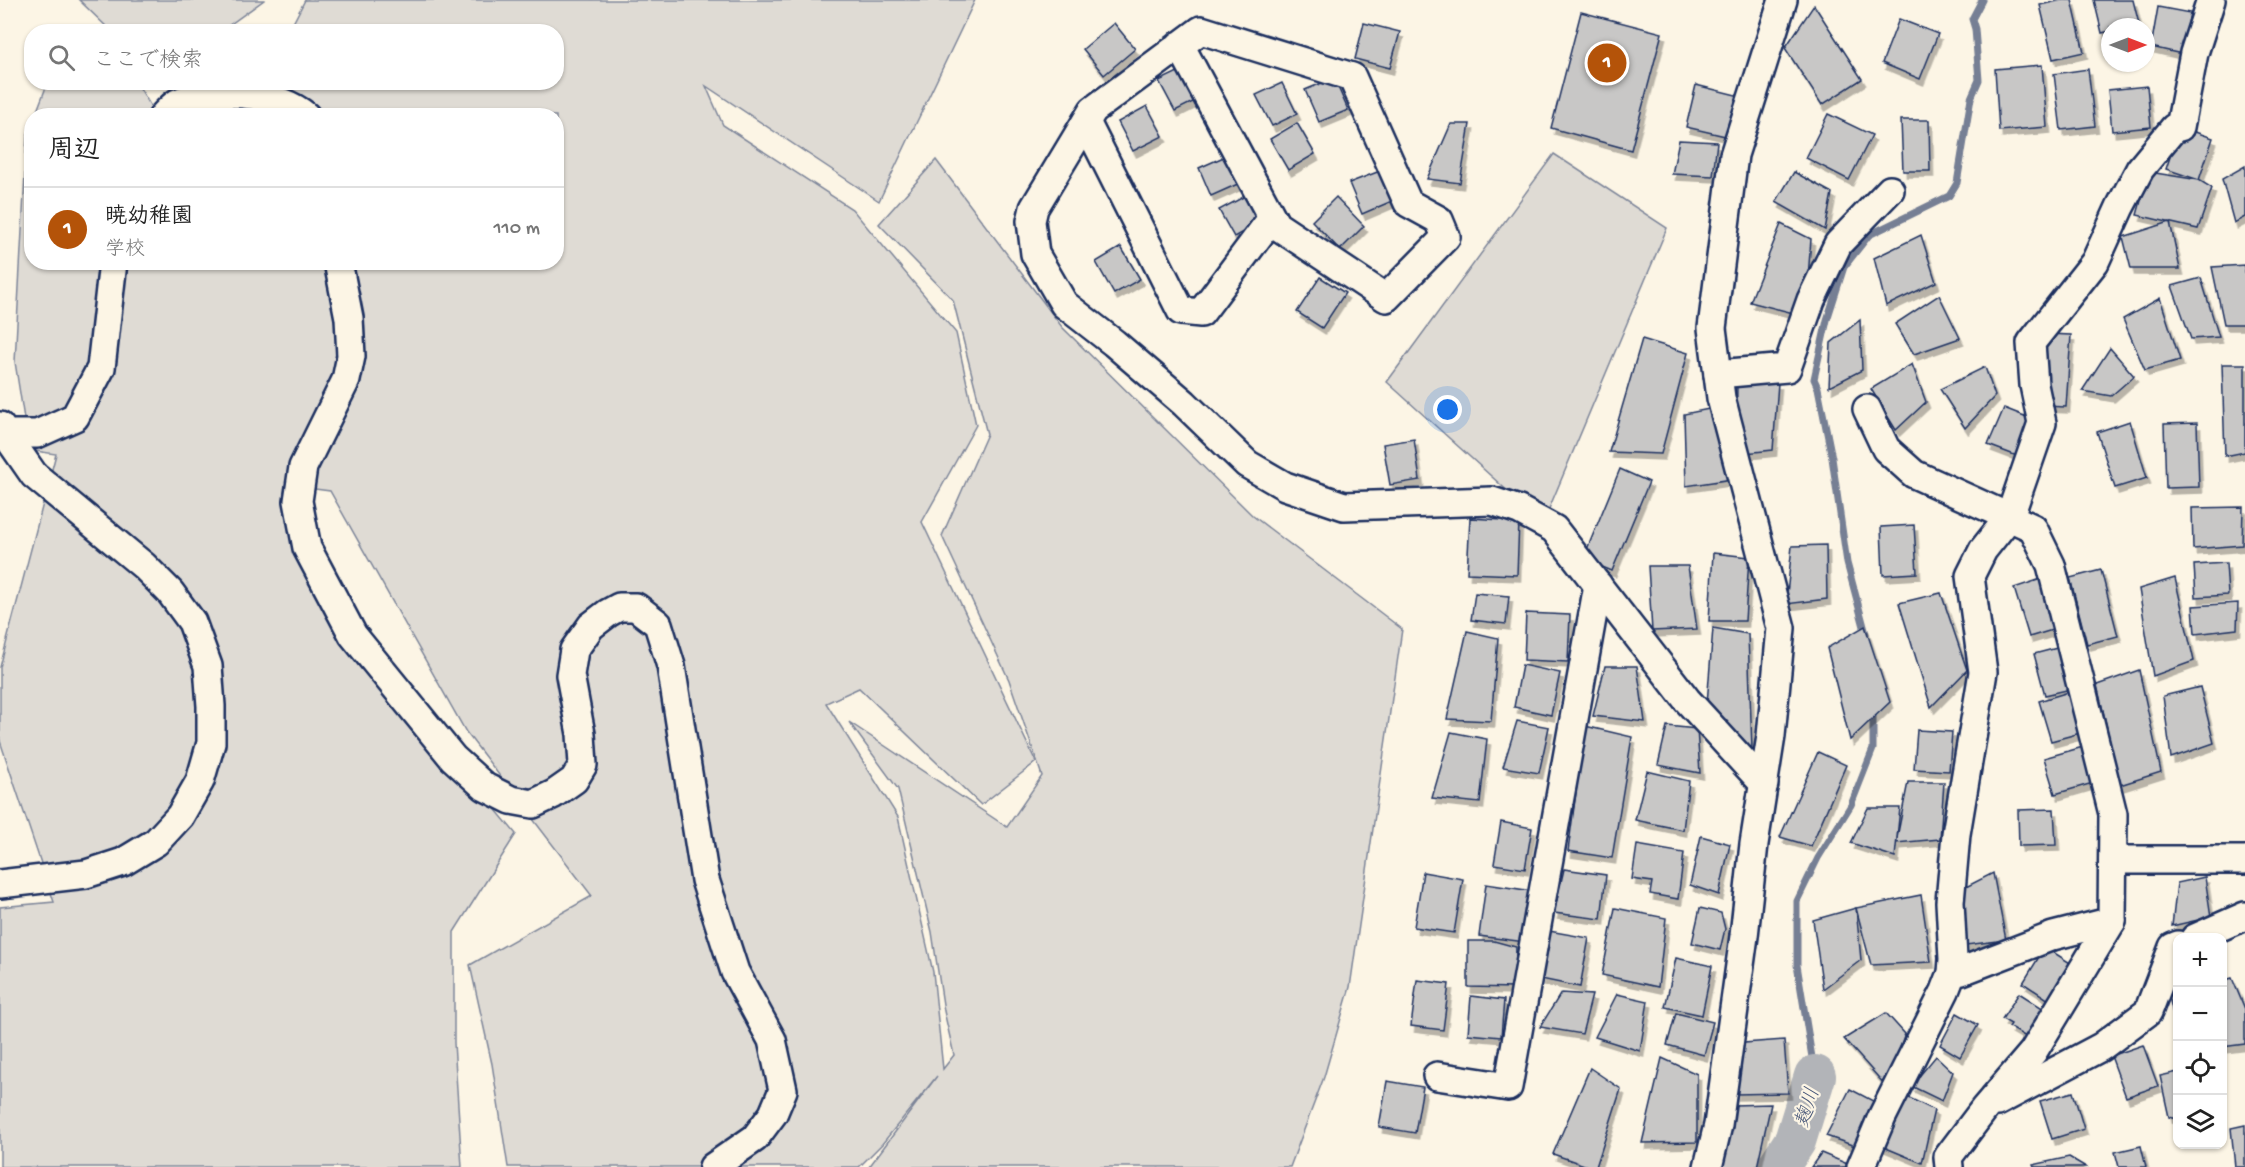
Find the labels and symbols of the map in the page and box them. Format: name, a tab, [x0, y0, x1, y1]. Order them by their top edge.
north arrow	[2101, 18, 2155, 72]
pin: 1	[1588, 40, 1626, 86]
your location	[1433, 395, 1462, 424]
water label: 麹川	[1792, 1085, 1826, 1131]

